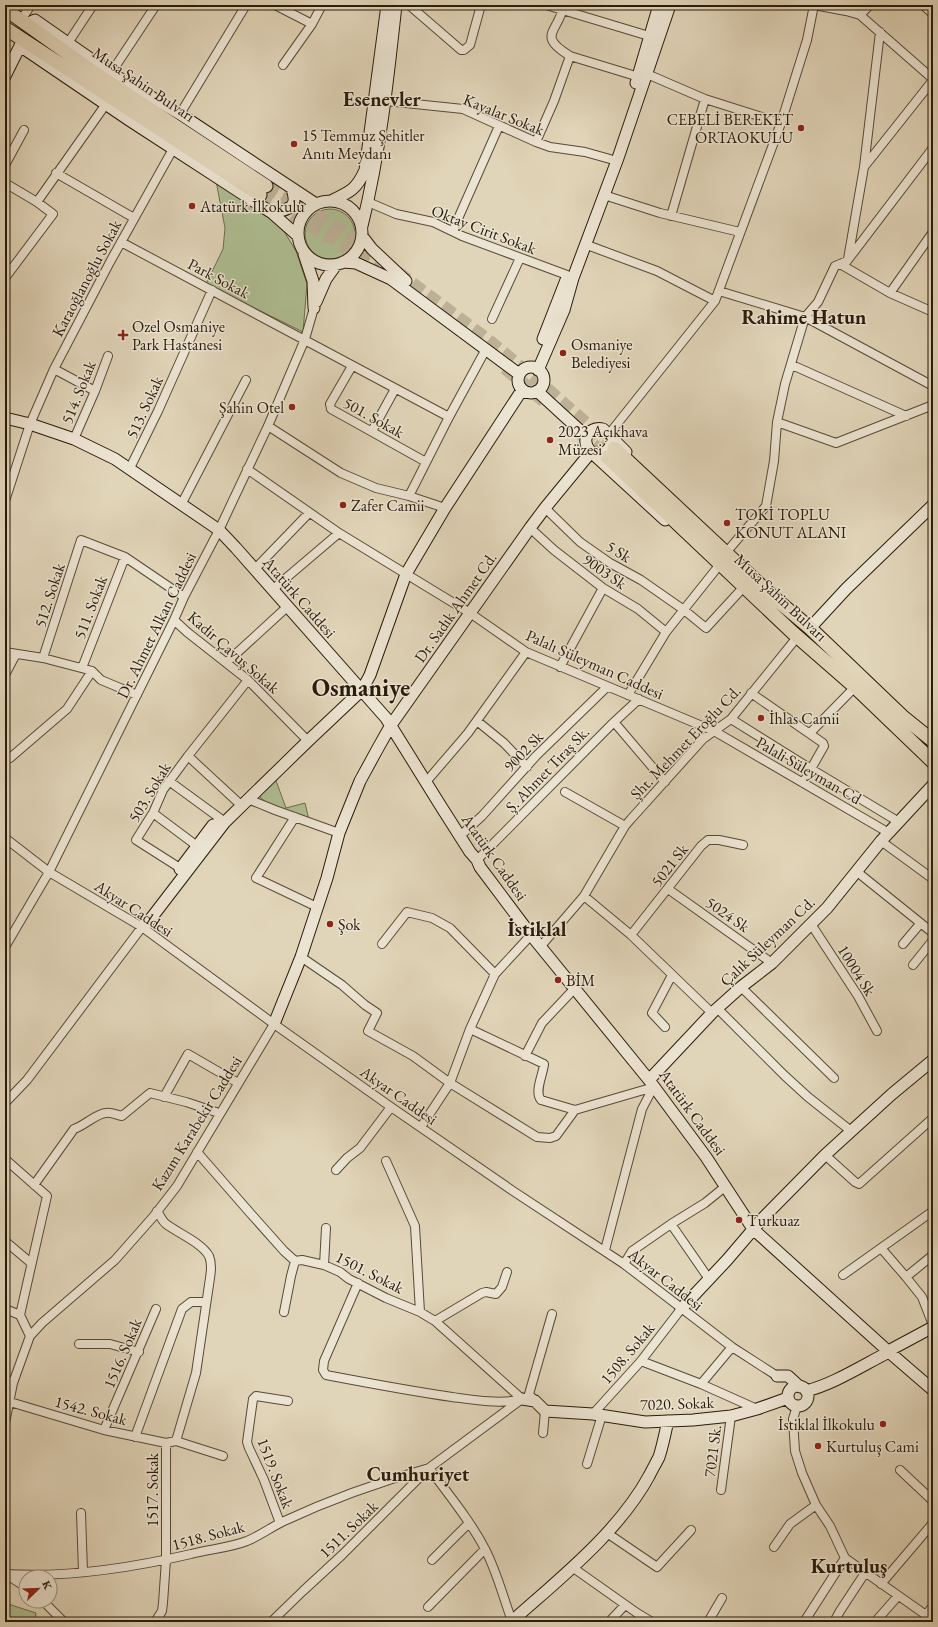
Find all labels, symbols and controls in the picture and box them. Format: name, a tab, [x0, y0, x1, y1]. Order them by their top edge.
street label: Musa Şahin Bulvarı	[88, 42, 199, 127]
district label: Esenevler	[343, 86, 422, 112]
street label: Kayalar Sokak	[460, 89, 548, 140]
place label: CEBELİ BEREKET ORTAOKULU	[667, 109, 793, 148]
marker: CEBELİ BEREKET ORTAOKULU	[796, 123, 806, 133]
place label: 15 Temmuz Şehitler Anıtı Meydanı	[301, 125, 425, 164]
marker: 15 Temmuz Şehitler Anıtı Meydanı	[289, 139, 299, 149]
place label: Atatürk İlkokulu	[199, 196, 305, 217]
street label: Oktay Cirit Sokak	[428, 200, 540, 259]
marker: Atatürk İlkokulu	[187, 201, 197, 211]
street label: Karaoğlanoğlu Sokak	[47, 216, 126, 340]
street label: Park Sokak	[184, 253, 254, 304]
district label: Rahime Hatun	[742, 304, 866, 330]
place label: Ozel Osmaniye Park Hastanesi	[132, 316, 225, 355]
marker: Ozel Osmaniye Park Hastanesi	[117, 329, 129, 341]
place label: Osmaniye Belediyesi	[571, 334, 632, 373]
marker: Osmaniye Belediyesi	[558, 348, 568, 358]
street label: 514. Sokak	[56, 357, 101, 427]
street label: 513. Sokak	[121, 372, 168, 442]
street label: 501. Sokak	[340, 392, 408, 443]
place label: Şahin Otel	[219, 397, 284, 418]
marker: Şahin Otel	[287, 402, 297, 412]
place label: 2023 Açıkhava Müzesi	[558, 421, 649, 460]
marker: 2023 Açıkhava Müzesi	[545, 435, 555, 445]
place label: Zafer Camii	[351, 495, 425, 516]
marker: Zafer Camii	[338, 500, 348, 510]
place label: TOKİ TOPLU KONUT ALANI	[735, 504, 847, 543]
marker: TOKİ TOPLU KONUT ALANI	[722, 518, 732, 528]
street label: 5 Sk	[602, 536, 636, 567]
street label: Dr. Sadık Ahmet Cd.	[409, 548, 501, 667]
street label: Dr. Ahmet Alkan Caddesi	[112, 549, 201, 702]
street label: 9003 Sk	[579, 549, 631, 594]
street label: Musa Şahin Bulvarı	[730, 549, 832, 646]
street label: Atatürk Caddesi	[258, 551, 341, 642]
street label: 512. Sokak	[29, 560, 70, 630]
street label: 511. Sokak	[69, 572, 112, 642]
street label: Kadir Çavuş Sokak	[183, 607, 285, 699]
street label: Palalı Süleyman Caddesi	[523, 625, 667, 704]
district label: Osmaniye	[312, 672, 410, 704]
street label: Şht. Mehmet Eroğlu Cd.	[625, 681, 745, 804]
place label: İhlas Camii	[769, 708, 839, 729]
marker: İhlas Camii	[756, 713, 766, 723]
street label: Ş. Ahmet Tıraş Sk.	[501, 722, 594, 817]
street label: 9002 Sk	[499, 726, 548, 776]
street label: Palali Süleyman Cd	[752, 732, 866, 810]
street label: 503. Sokak	[123, 758, 176, 826]
street label: Atatürk Caddesi	[456, 809, 532, 905]
street label: 5021 Sk	[646, 839, 693, 891]
street label: Akyar Caddesi	[90, 875, 177, 942]
street label: 5024 Sk	[702, 892, 754, 937]
street label: Çalık Süleyman Cd.	[715, 892, 819, 991]
place label: Şok	[338, 914, 361, 935]
district label: İstiklal	[508, 916, 567, 942]
marker: Şok	[325, 919, 335, 929]
street label: 10004 Sk	[833, 941, 881, 1000]
place label: BİM	[566, 970, 595, 991]
marker: BİM	[553, 975, 563, 985]
street label: Kazım Karabekir Caddesi	[146, 1052, 247, 1195]
street label: Akyar Caddesi	[355, 1061, 441, 1130]
street label: Atatürk Caddesi	[654, 1064, 731, 1159]
place label: Turkuaz	[747, 1210, 800, 1231]
marker: Turkuaz	[734, 1215, 744, 1225]
street label: Akyar Caddesi	[623, 1243, 707, 1315]
street label: 1501. Sokak	[332, 1246, 408, 1299]
street label: 1516. Sokak	[98, 1315, 147, 1391]
street label: 1508. Sokak	[596, 1318, 660, 1388]
street label: 1542. Sokak	[52, 1391, 130, 1430]
street label: 7020. Sokak	[640, 1392, 715, 1415]
place label: İstiklal İlkokulu	[778, 1414, 876, 1435]
marker: İstiklal İlkokulu	[878, 1419, 888, 1429]
street label: 7021 Sk.	[699, 1424, 726, 1478]
street label: 1519. Sokak	[252, 1435, 299, 1512]
place label: Kurtuluş Cami	[826, 1436, 919, 1457]
marker: Kurtuluş Cami	[813, 1441, 823, 1451]
street label: 1517. Sokak	[142, 1452, 163, 1527]
district label: Cumhuriyet	[367, 1461, 470, 1487]
street label: 1511. Sokak	[314, 1496, 383, 1563]
street label: 1518. Sokak	[170, 1516, 247, 1555]
district label: Kurtuluş	[811, 1553, 887, 1579]
north arrow	[18, 1569, 58, 1609]
text: K	[39, 1578, 56, 1592]

